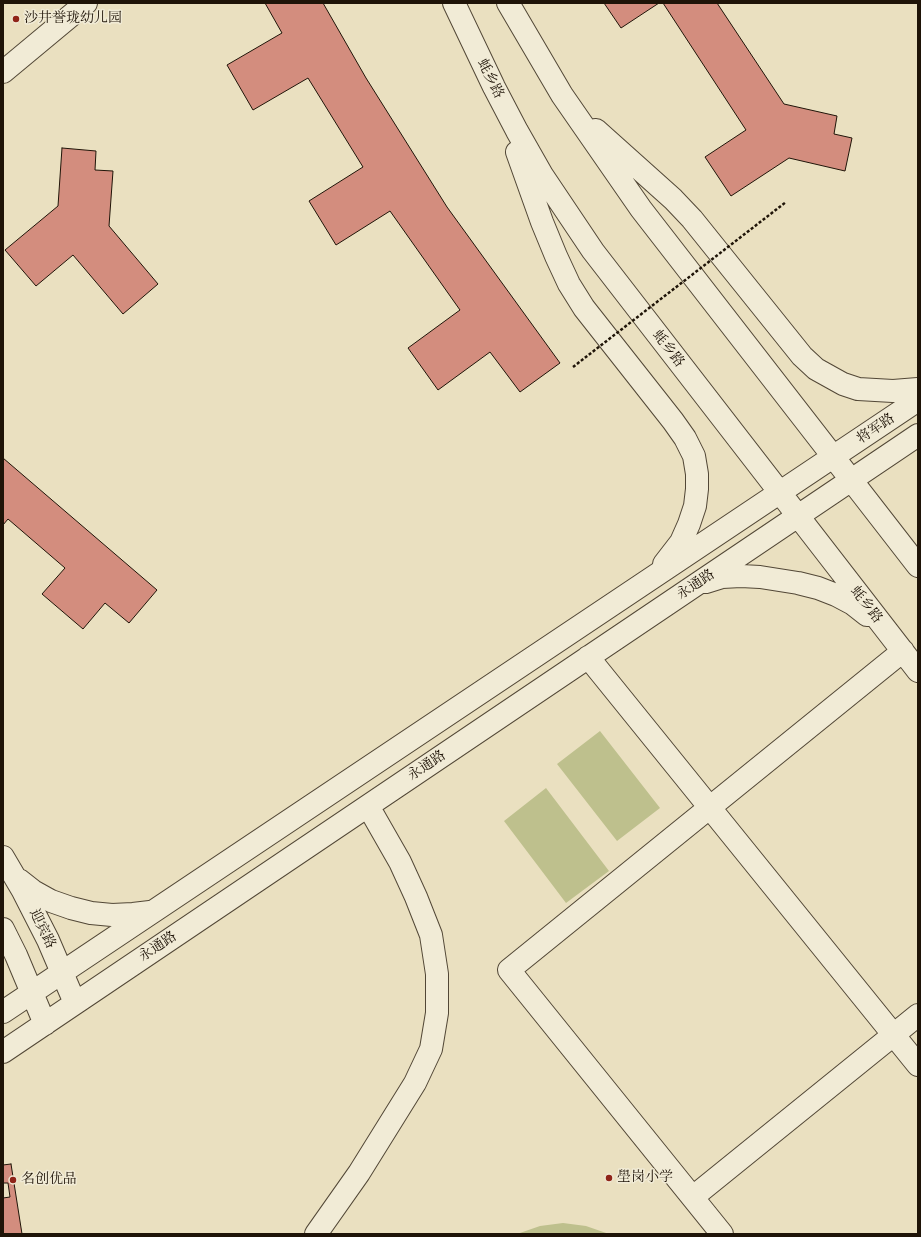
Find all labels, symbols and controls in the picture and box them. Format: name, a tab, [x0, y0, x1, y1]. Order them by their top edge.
place label: 沙井誉珑幼儿园	[24, 11, 122, 27]
marker: 沙井誉珑幼儿园	[11, 14, 21, 24]
street label: 蚝乡路	[473, 56, 507, 102]
street label: 蚝乡路	[648, 327, 688, 371]
street label: 将军路	[854, 410, 898, 448]
street label: 永通路	[674, 566, 718, 604]
street label: 蚝乡路	[846, 583, 886, 627]
street label: 永通路	[405, 747, 449, 785]
street label: 迎宾路	[25, 906, 59, 952]
street label: 永通路	[136, 928, 180, 966]
place label: 壆岗小学	[617, 1170, 673, 1186]
place label: 名创优品	[21, 1172, 77, 1188]
marker: 壆岗小学	[604, 1173, 614, 1183]
marker: 名创优品	[8, 1175, 18, 1185]

